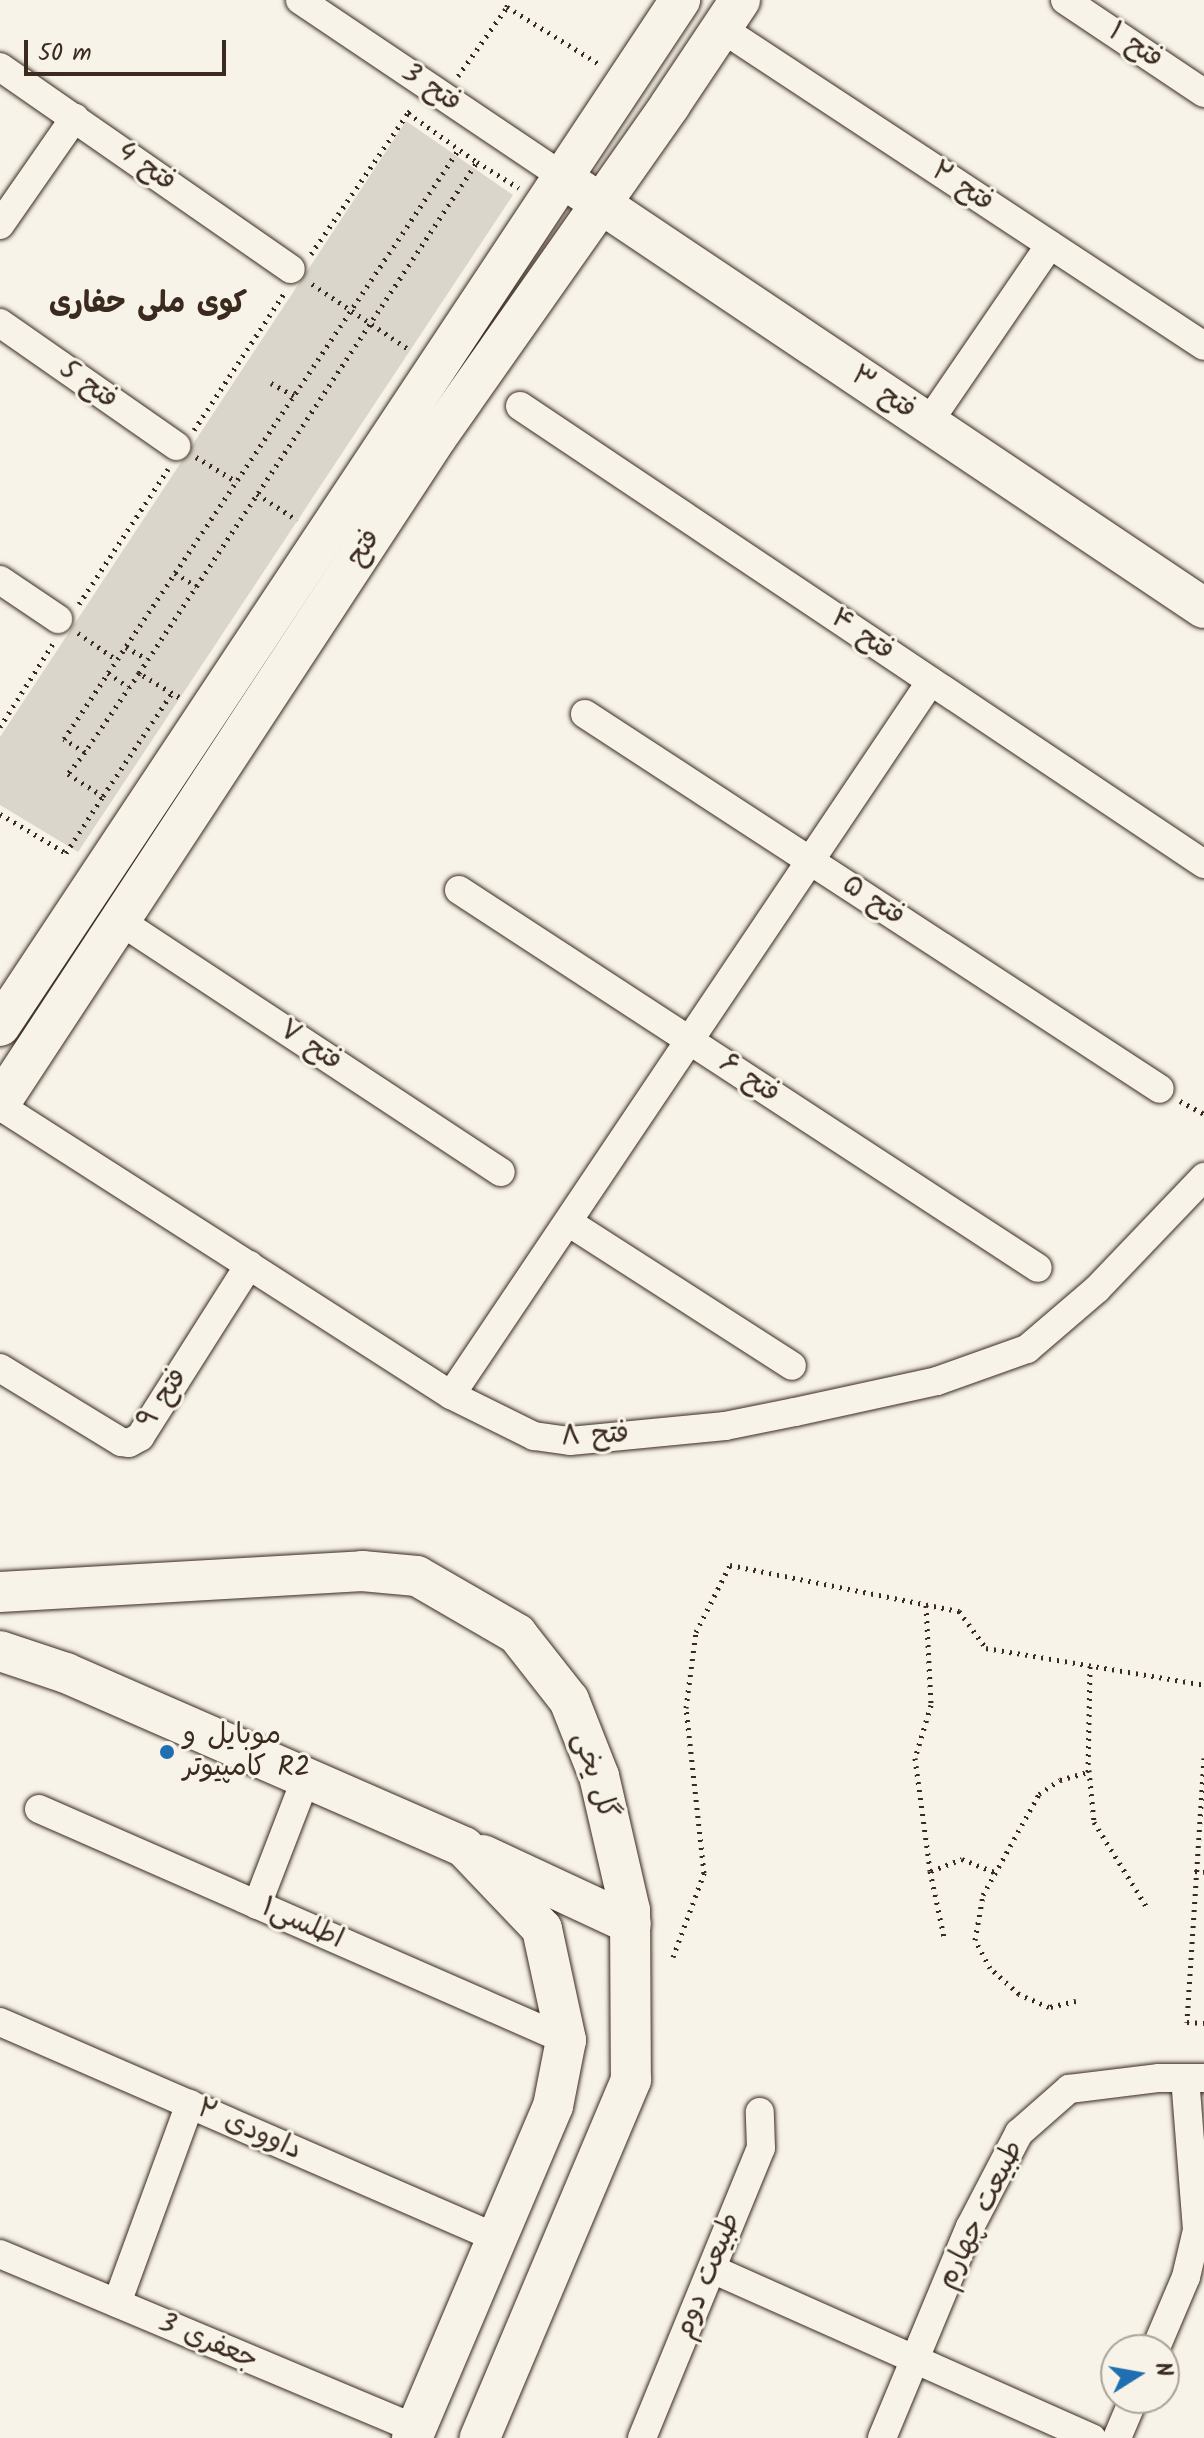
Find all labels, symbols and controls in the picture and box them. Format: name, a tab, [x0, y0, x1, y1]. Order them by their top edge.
street label: فتح ۱	[1101, 16, 1169, 76]
scale bar	[28, 24, 230, 74]
text: 50 m	[38, 34, 92, 73]
street label: فتح 3	[395, 56, 467, 120]
street label: فتح 4	[110, 135, 182, 199]
street label: فتح ۲	[925, 155, 999, 219]
district label: کوی ملی حفاری	[49, 286, 247, 322]
street label: فتح 5	[52, 353, 124, 417]
street label: فتح ۳	[844, 359, 922, 427]
street label: فتح	[340, 523, 388, 573]
street label: فتح ۴	[824, 602, 900, 668]
street label: فتح ۵	[835, 868, 911, 934]
street label: فتح ۷	[272, 1013, 348, 1079]
street label: فتح ۶	[712, 1047, 786, 1111]
street label: فتح ۹	[131, 1362, 195, 1436]
street label: فتح ۸	[560, 1417, 630, 1455]
place label: موبایل و کامپیوتر R2	[183, 1719, 310, 1785]
street label: گل یخی	[564, 1728, 624, 1824]
marker: موبایل و کامپیوتر R2	[158, 1743, 176, 1761]
street label: اطلسی۱	[256, 1891, 348, 1957]
street label: داوودی ۲	[191, 2092, 307, 2168]
street label: طبیعت چهارم	[931, 2135, 1031, 2295]
street label: طبیعت دوم	[668, 2208, 748, 2344]
street label: 3 جعفری	[153, 2306, 263, 2378]
north arrow	[1100, 2334, 1180, 2414]
text: N	[1144, 2360, 1181, 2380]

